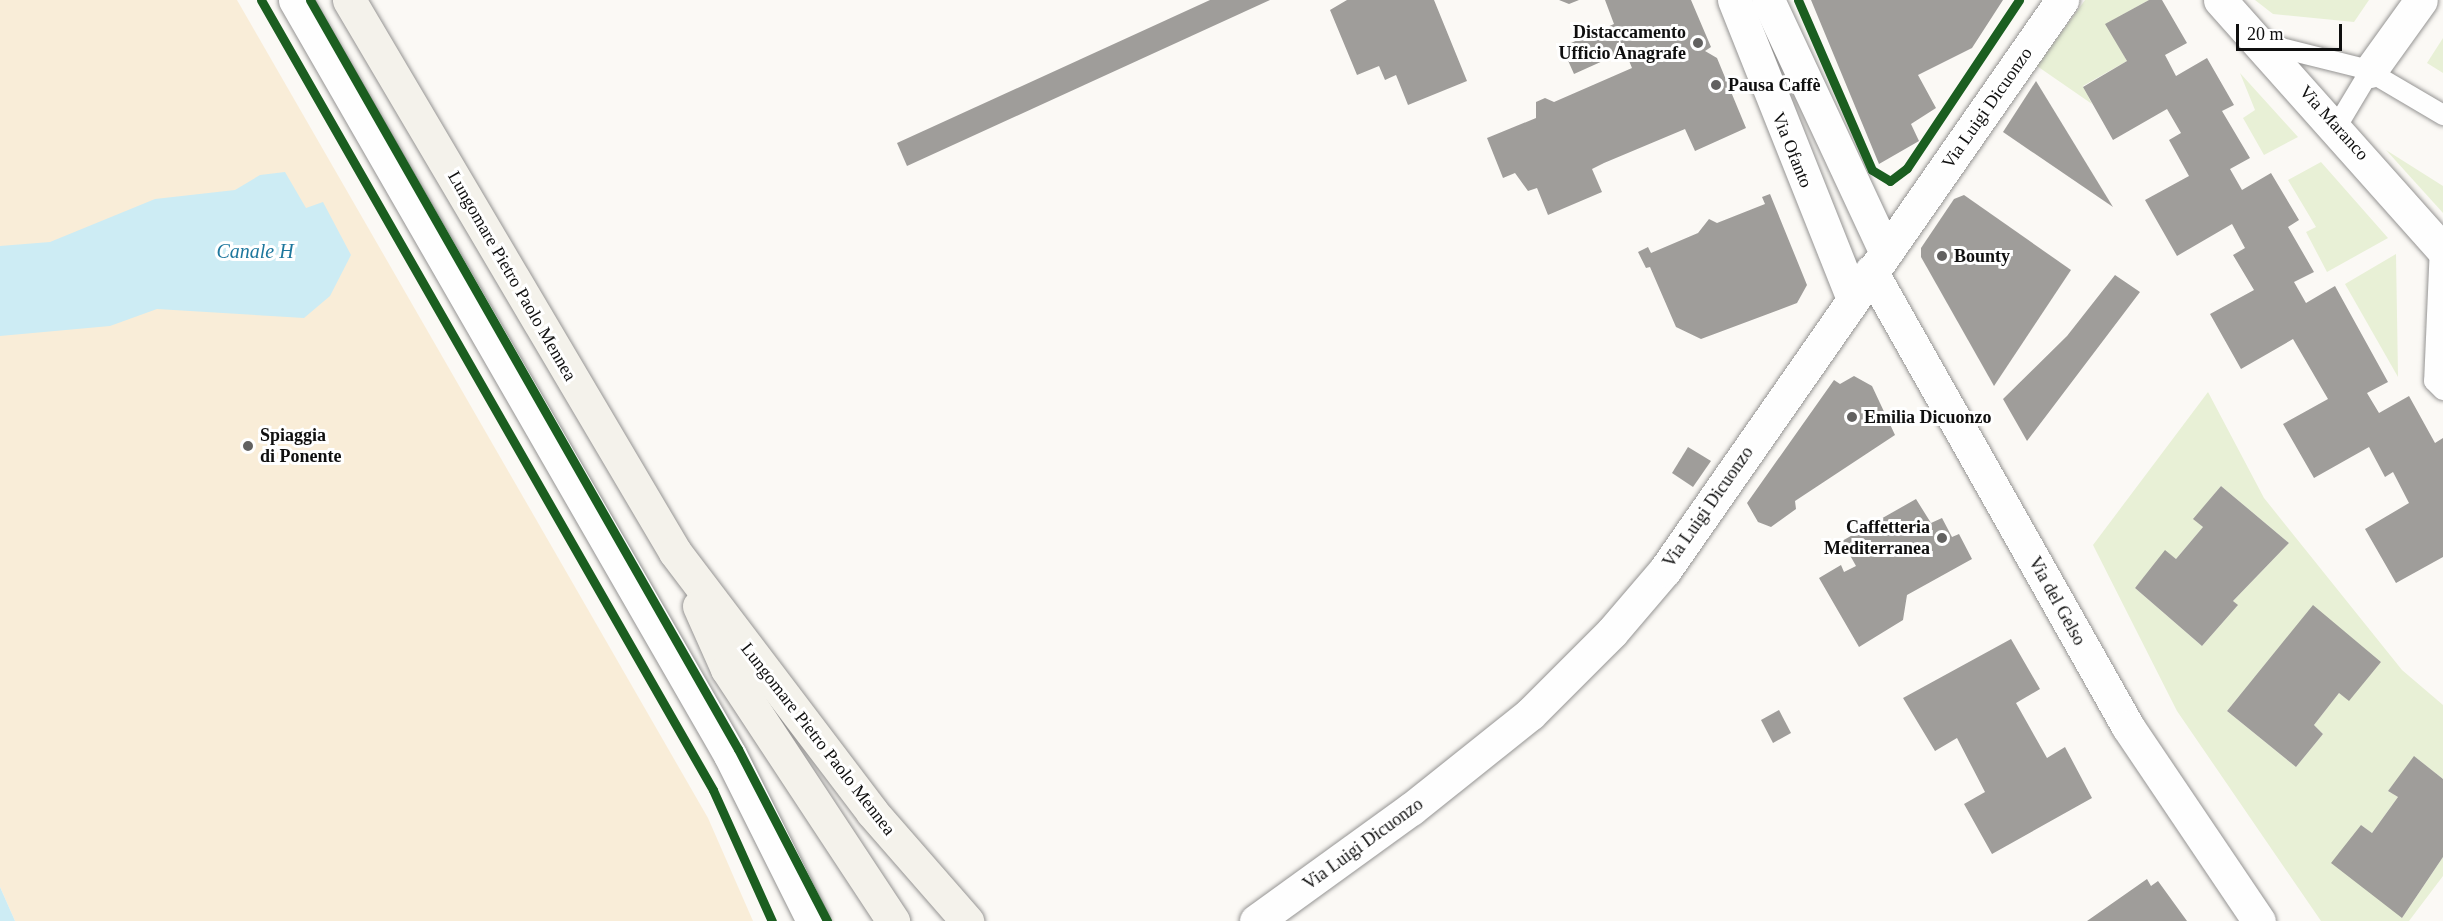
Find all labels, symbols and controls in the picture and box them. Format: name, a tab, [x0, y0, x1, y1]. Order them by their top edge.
scale bar	[2239, 12, 2346, 50]
place label: Distaccamento Ufficio Anagrafe	[1558, 22, 1686, 64]
text: 20 m	[2247, 24, 2284, 44]
marker: Distaccamento Ufficio Anagrafe	[1691, 36, 1705, 50]
street label: Via Luigi Dicuonzo	[1937, 43, 2037, 173]
place label: Pausa Caffè	[1728, 74, 1820, 96]
marker: Pausa Caffè	[1709, 78, 1723, 92]
street label: Via Maranco	[2295, 81, 2373, 165]
street label: Via Ofanto	[1767, 109, 1817, 191]
street label: Lungomare Pietro Paolo Mennea	[443, 167, 581, 385]
water label: Canale H	[216, 239, 294, 263]
place label: Bounty	[1954, 245, 2010, 267]
marker: Bounty	[1935, 249, 1949, 263]
place label: Emilia Dicuonzo	[1864, 406, 1992, 428]
marker: Emilia Dicuonzo	[1845, 410, 1859, 424]
place label: Spiaggia di Ponente	[260, 425, 342, 468]
marker: Spiaggia di Ponente	[241, 439, 255, 453]
street label: Via Luigi Dicuonzo	[1658, 442, 1758, 572]
place label: Caffetteria Mediterranea	[1824, 517, 1930, 560]
marker: Caffetteria Mediterranea	[1935, 531, 1949, 545]
street label: Via del Gelso	[2024, 553, 2090, 649]
street label: Lungomare Pietro Paolo Mennea	[736, 638, 900, 840]
street label: Via Luigi Dicuonzo	[1299, 793, 1427, 895]

